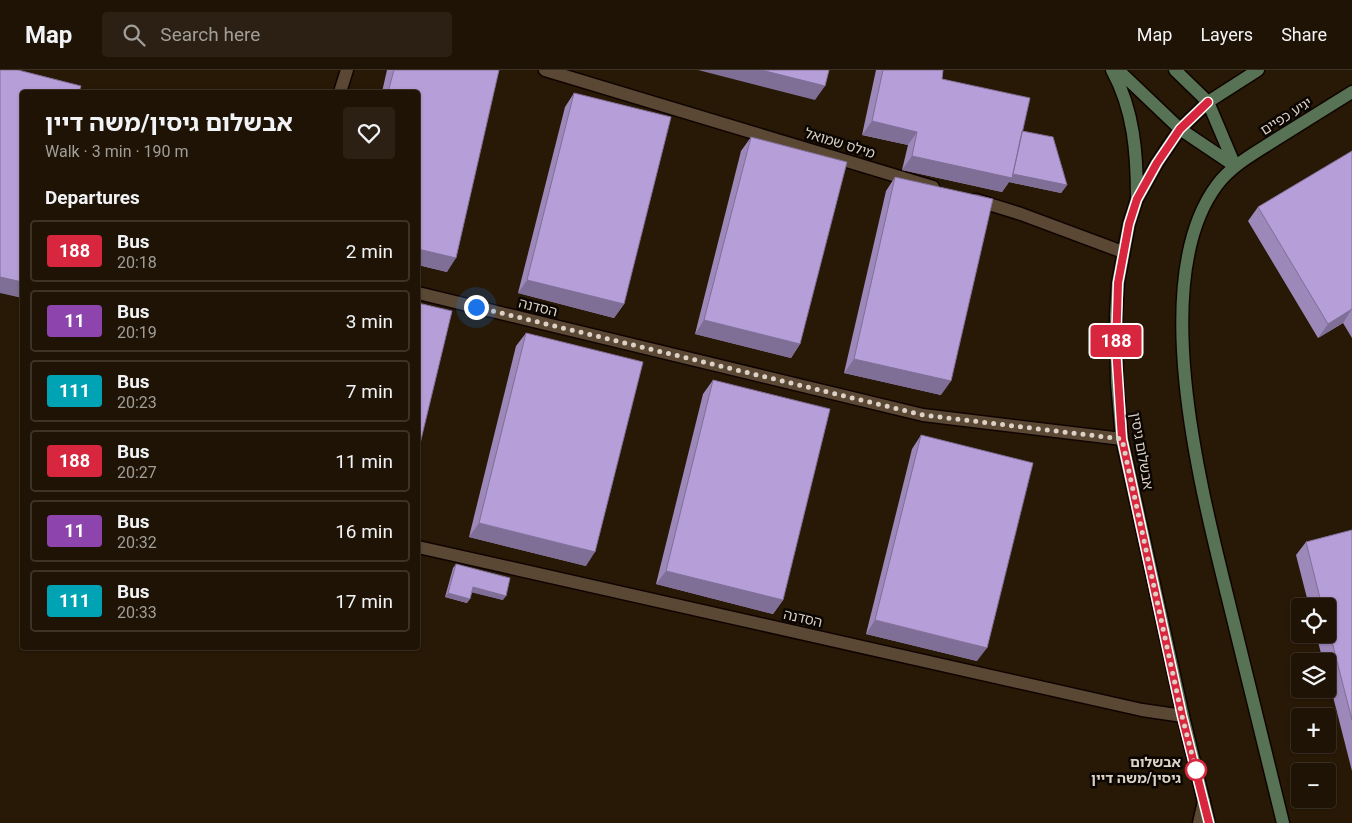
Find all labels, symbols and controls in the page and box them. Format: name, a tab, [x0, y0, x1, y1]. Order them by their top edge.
search box	[102, 12, 452, 57]
text: Map	[25, 21, 72, 49]
icon: search	[120, 21, 148, 49]
text: Search here	[160, 23, 260, 46]
text: Map	[1137, 24, 1172, 45]
text: Layers	[1200, 24, 1253, 45]
text: Share	[1281, 24, 1327, 45]
street label: יגיע כפיים	[1257, 94, 1315, 138]
button: heart	[343, 107, 395, 159]
text: אבשלום גיסין/משה דיין	[45, 109, 293, 137]
street label: מילס שמואל	[803, 125, 877, 161]
text: Walk · 3 min · 190 m	[45, 142, 189, 161]
text: Departures	[45, 186, 140, 209]
text: Bus	[117, 230, 150, 253]
text: 188	[59, 240, 90, 261]
text: 2 min	[346, 240, 393, 263]
text: 20:18	[117, 253, 157, 272]
street label: הסדנה	[517, 294, 559, 320]
your location	[464, 295, 489, 320]
text: Bus	[117, 300, 150, 323]
text: 11	[64, 310, 85, 331]
text: 3 min	[346, 310, 393, 333]
text: 20:19	[117, 323, 157, 342]
line badge: 188	[1087, 325, 1145, 357]
text: 188	[1101, 330, 1131, 351]
text: Bus	[117, 370, 150, 393]
text: 111	[59, 380, 90, 401]
text: 7 min	[346, 380, 393, 403]
text: 20:23	[117, 393, 157, 412]
street label: אבשלום גיסין	[1127, 411, 1157, 491]
text: Bus	[117, 440, 150, 463]
text: 188	[59, 450, 90, 471]
text: 11 min	[335, 450, 393, 473]
text: 20:27	[117, 463, 157, 482]
text: Bus	[117, 510, 150, 533]
text: 11	[64, 520, 85, 541]
text: 16 min	[335, 520, 393, 543]
text: 20:32	[117, 533, 157, 552]
text: Bus	[117, 580, 150, 603]
text: 111	[59, 590, 90, 611]
text: 17 min	[335, 590, 393, 613]
map controls	[1291, 598, 1336, 808]
button: locate	[1291, 598, 1336, 643]
text: 20:33	[117, 603, 157, 622]
street label: הסדנה	[782, 606, 824, 630]
button: layers	[1291, 653, 1336, 698]
button: +	[1291, 708, 1336, 753]
place label: אבשלום גיסין/משה דיין	[1091, 754, 1182, 786]
marker: אבשלום גיסין/משה דיין	[1185, 759, 1207, 781]
button: −	[1291, 763, 1336, 808]

